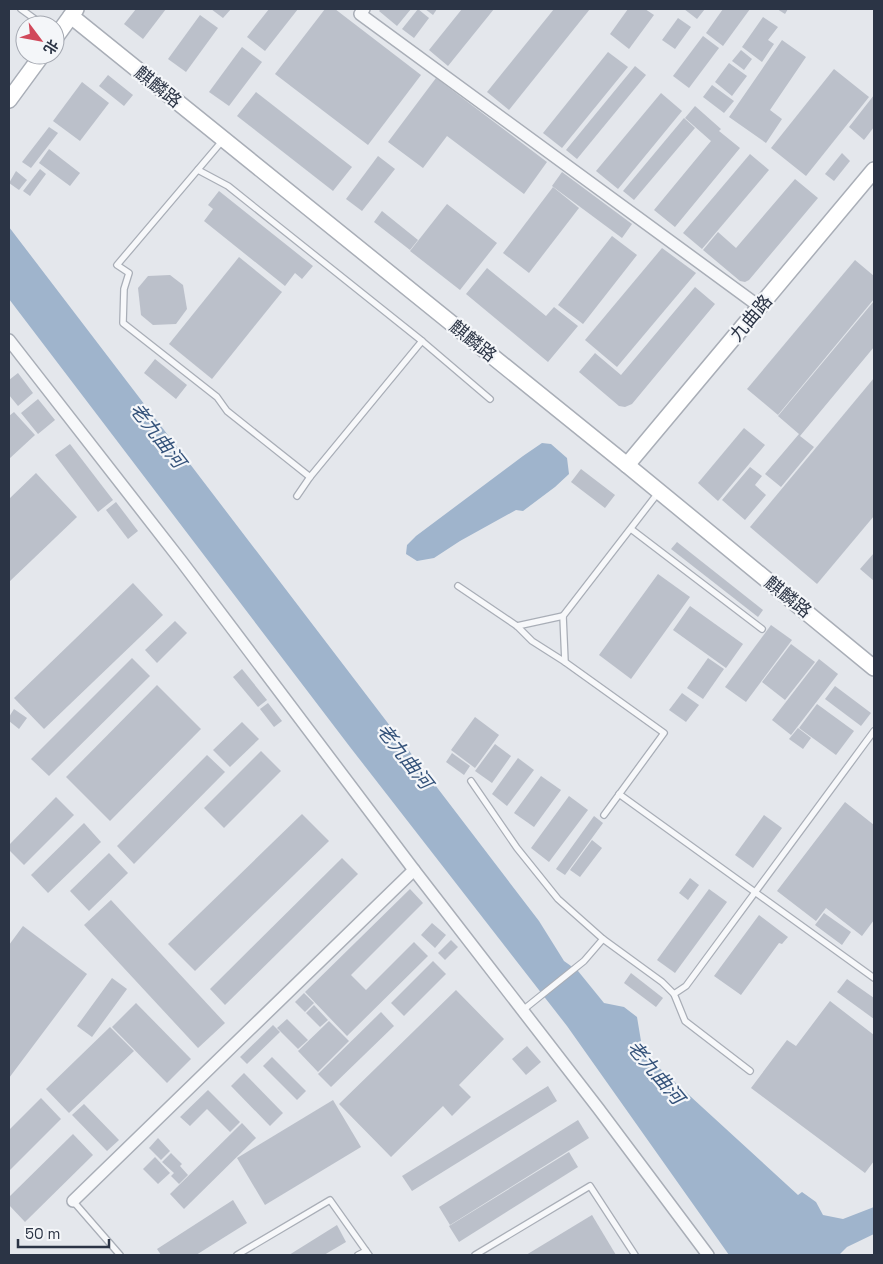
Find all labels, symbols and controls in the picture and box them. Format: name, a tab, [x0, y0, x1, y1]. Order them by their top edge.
north arrow	[15, 15, 65, 65]
text: 北	[40, 36, 62, 58]
street label: 麒麟路	[130, 61, 187, 113]
street label: 九曲路	[724, 290, 777, 346]
street label: 麒麟路	[445, 315, 502, 367]
water label: 老九曲河	[124, 398, 193, 476]
street label: 麒麟路	[760, 571, 817, 623]
water label: 老九曲河	[371, 719, 440, 797]
water label: 老九曲河	[622, 1035, 692, 1113]
scale bar	[18, 1216, 109, 1248]
text: 50 m	[25, 1224, 60, 1243]

